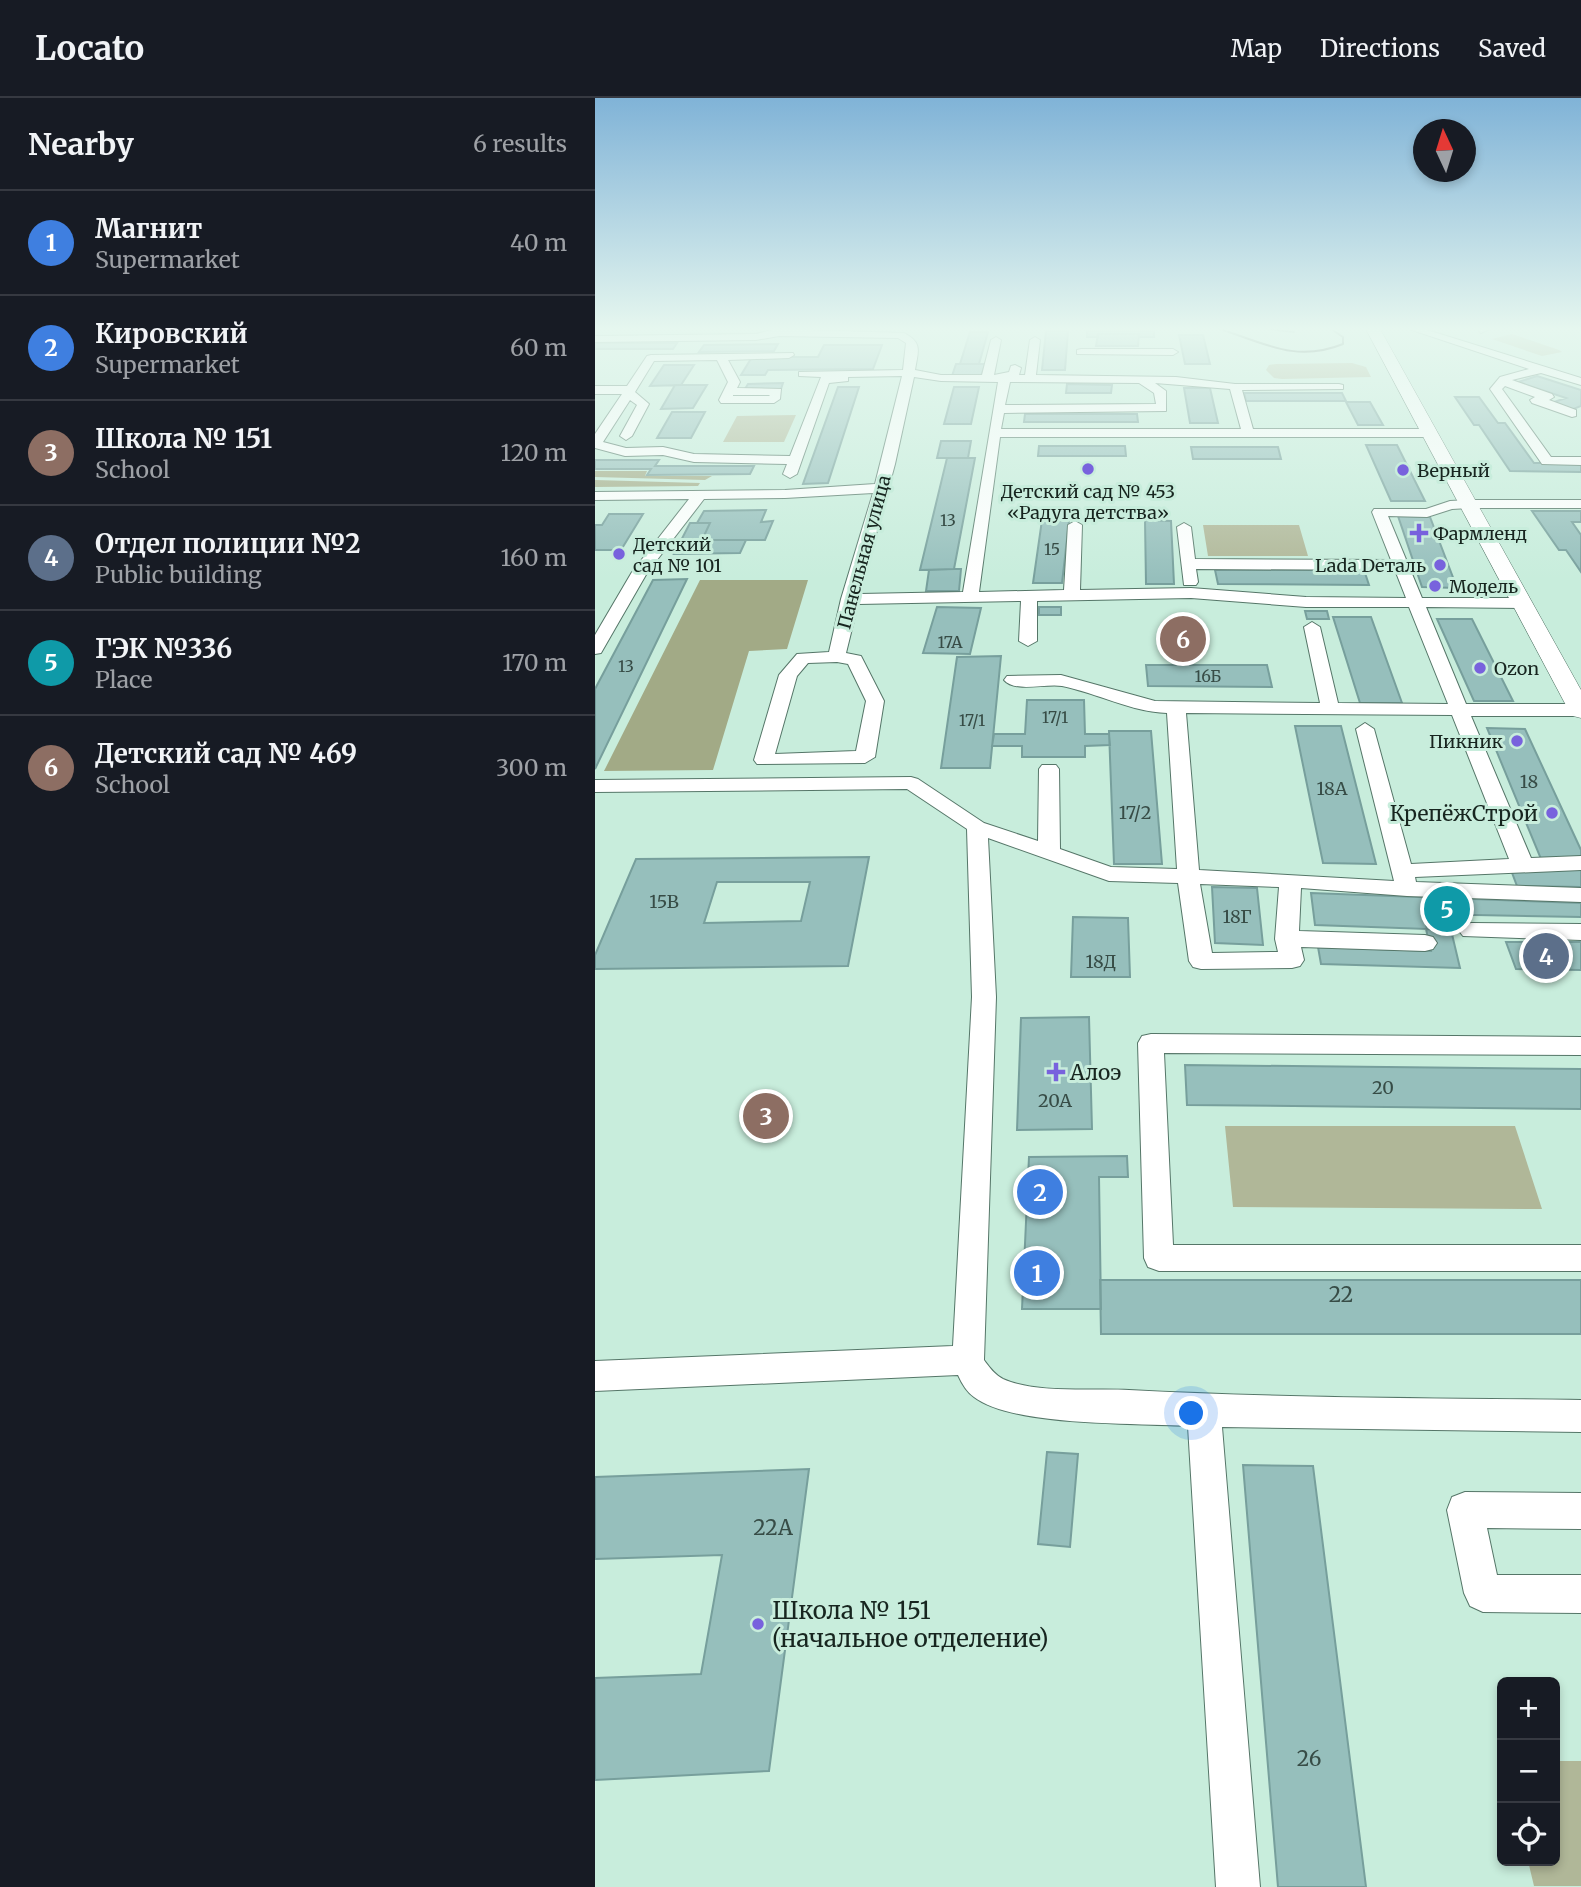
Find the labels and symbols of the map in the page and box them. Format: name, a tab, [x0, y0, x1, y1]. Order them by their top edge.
north arrow	[1413, 119, 1476, 182]
place label: Верный	[1417, 459, 1490, 482]
marker: Детский сад № 453 «Радуга детства»	[1080, 461, 1096, 477]
marker: Верный	[1395, 462, 1411, 478]
street label: Панельная улица	[832, 472, 896, 631]
place label: Детский сад № 453 «Радуга детства»	[1001, 480, 1175, 524]
house number: 13	[940, 510, 956, 530]
place label: Фармленд	[1433, 522, 1527, 545]
marker: Фармленд	[1411, 525, 1427, 541]
place label: Детский сад № 101	[633, 533, 722, 577]
house number: 15	[1044, 539, 1060, 559]
marker: Детский сад № 101	[611, 546, 627, 562]
place label: Lada Dеталь	[1315, 554, 1426, 577]
marker: Lada Dеталь	[1432, 557, 1448, 573]
place label: Модель	[1449, 575, 1518, 598]
marker: Модель	[1427, 578, 1443, 594]
pin: 6	[1160, 613, 1206, 665]
house number: 17А	[937, 632, 963, 652]
house number: 13	[618, 656, 634, 676]
place label: Ozon	[1494, 657, 1539, 680]
marker: Ozon	[1472, 660, 1488, 676]
house number: 16Б	[1195, 666, 1221, 686]
house number: 17/1	[1042, 707, 1068, 727]
house number: 17/1	[959, 710, 985, 730]
place label: Пикник	[1429, 730, 1504, 753]
marker: Пикник	[1509, 733, 1525, 749]
house number: 18	[1520, 770, 1538, 793]
house number: 18А	[1317, 777, 1348, 800]
place label: КрепёжСтрой	[1390, 800, 1538, 827]
house number: 17/2	[1119, 801, 1151, 824]
marker: КрепёжСтрой	[1544, 805, 1560, 821]
pin: 5	[1424, 883, 1470, 935]
house number: 15В	[649, 890, 679, 913]
house number: 18Г	[1223, 905, 1251, 928]
pin: 4	[1523, 930, 1569, 982]
house number: 18Д	[1086, 950, 1117, 973]
place label: Алоэ	[1069, 1059, 1121, 1086]
marker: Алоэ	[1048, 1064, 1064, 1080]
house number: 20	[1372, 1076, 1394, 1099]
house number: 20А	[1038, 1089, 1072, 1112]
pin: 3	[743, 1090, 789, 1142]
pin: 2	[1017, 1166, 1063, 1218]
pin: 1	[1014, 1247, 1060, 1299]
house number: 22	[1329, 1281, 1353, 1308]
your location	[1174, 1396, 1208, 1430]
house number: 22А	[753, 1514, 793, 1541]
place label: Школа № 151 (начальное отделение)	[772, 1595, 1049, 1654]
marker: Школа № 151 (начальное отделение)	[750, 1616, 766, 1632]
house number: 26	[1297, 1745, 1321, 1772]

